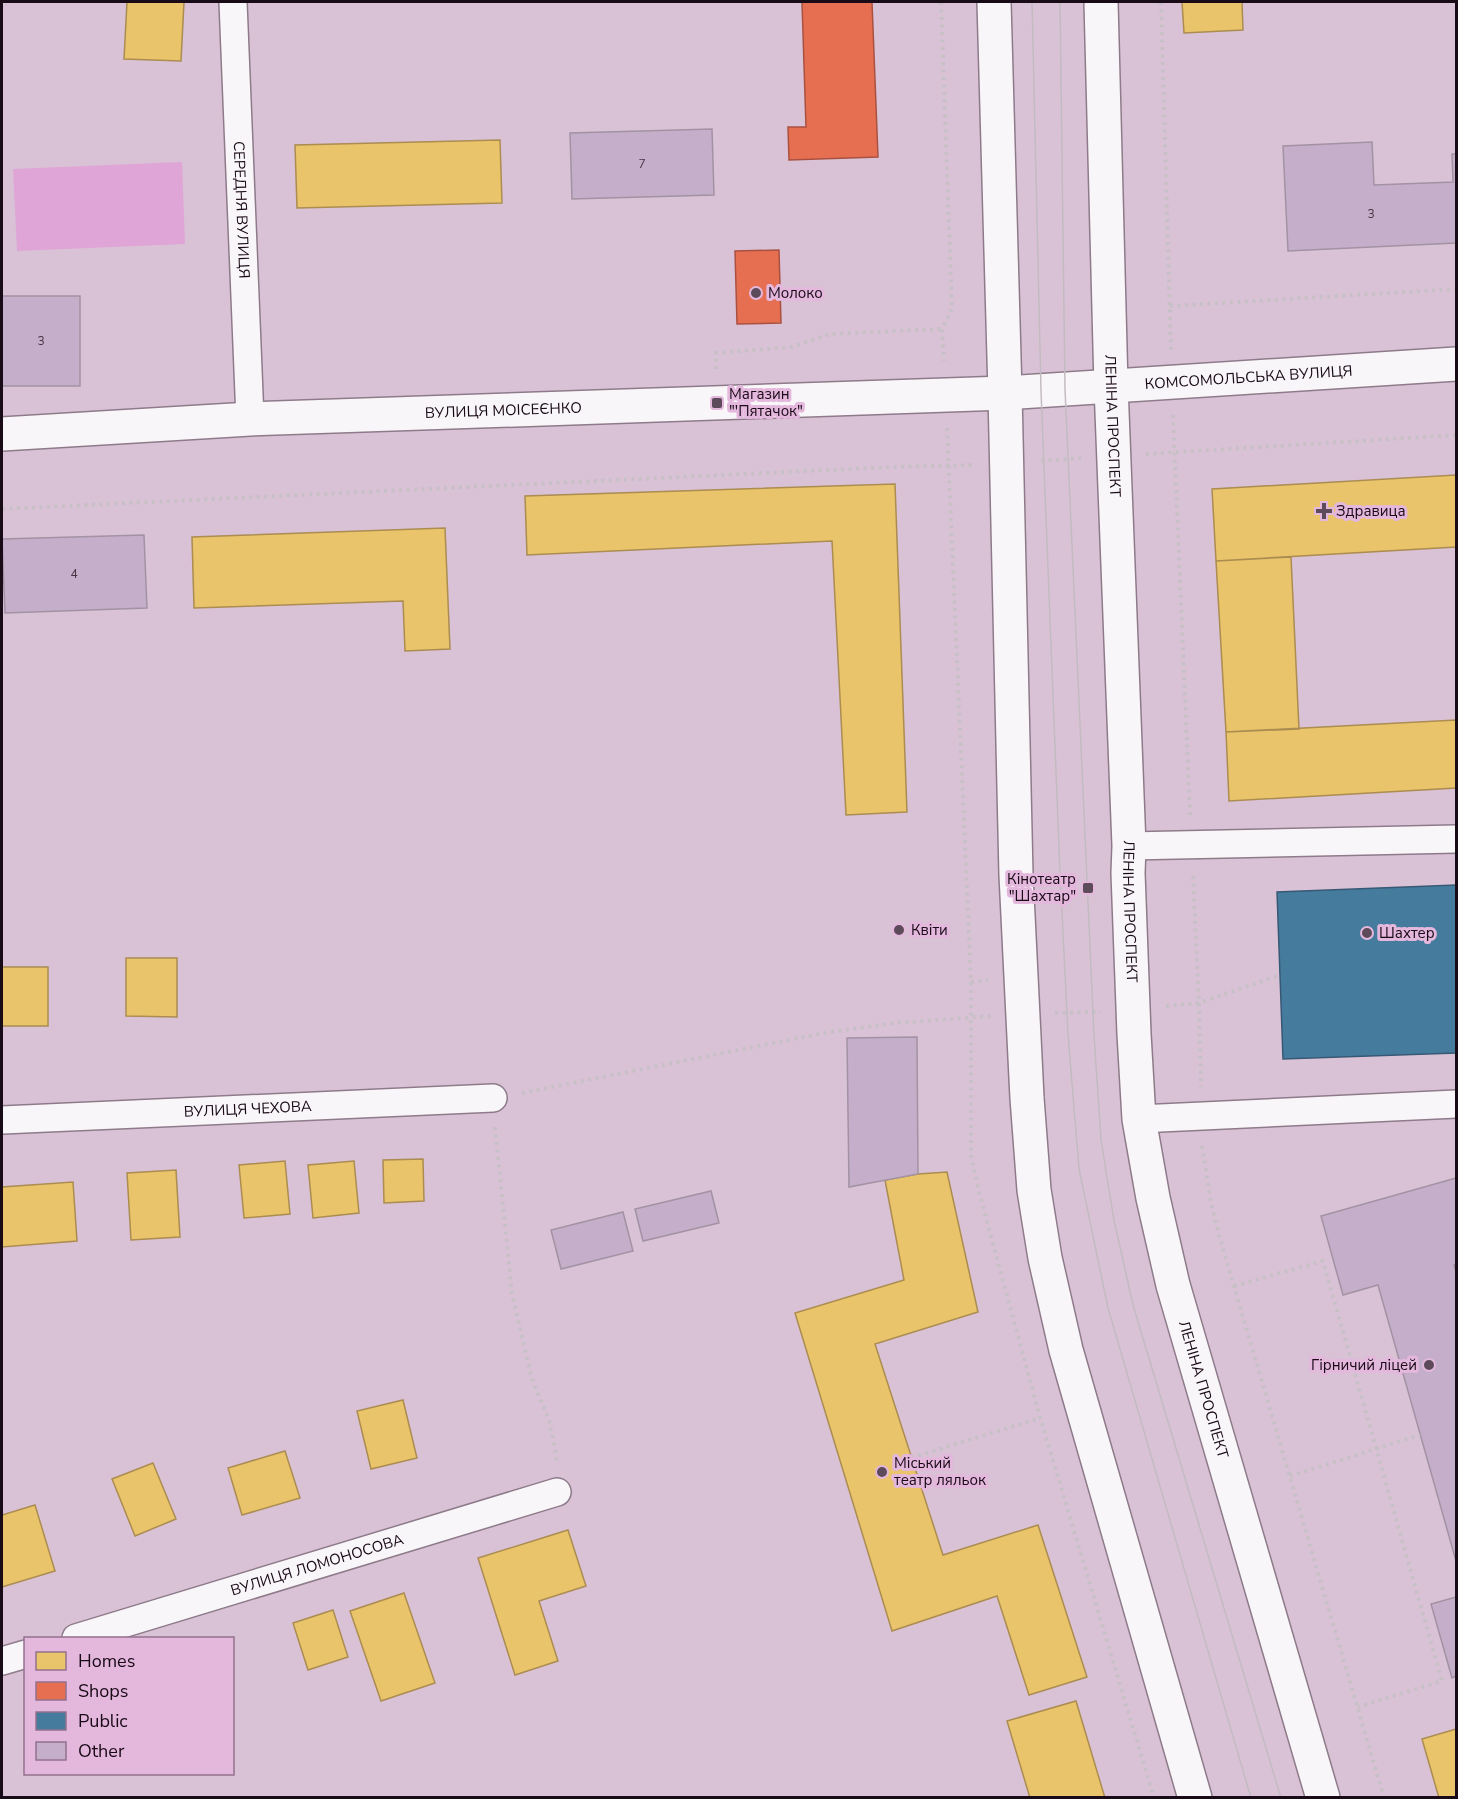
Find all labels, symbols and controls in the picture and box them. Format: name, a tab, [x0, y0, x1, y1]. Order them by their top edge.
street label: СЕРЕДНЯ ВУЛИЦЯ	[229, 141, 254, 279]
house number: 7	[638, 156, 646, 172]
house number: 3	[1367, 206, 1375, 222]
place label: Молоко	[768, 283, 823, 303]
marker: Молоко	[749, 286, 763, 300]
house number: 3	[37, 333, 45, 349]
street label: ЛЕНІНА ПРОСПЕКТ	[1100, 354, 1125, 497]
street label: КОМСОМОЛЬСЬКА ВУЛИЦЯ	[1144, 361, 1353, 394]
place label: Магазин "'Пятачок"	[729, 384, 803, 421]
marker: Магазин "'Пятачок"	[710, 396, 724, 410]
street label: ВУЛИЦЯ МОІСЕЄНКО	[425, 398, 582, 423]
place label: Здравица	[1336, 501, 1405, 521]
marker: Здравица	[1317, 504, 1331, 518]
house number: 4	[70, 566, 78, 582]
street label: ЛЕНІНА ПРОСПЕКТ	[1118, 840, 1142, 983]
place label: Кінотеатр "Шахтар"	[1007, 869, 1076, 906]
marker: Кінотеатр "Шахтар"	[1081, 881, 1095, 895]
place label: Квіти	[911, 920, 948, 940]
marker: Квіти	[892, 923, 906, 937]
place label: Шахтер	[1379, 923, 1435, 943]
marker: Шахтер	[1360, 926, 1374, 940]
street label: ВУЛИЦЯ ЧЕХОВА	[183, 1096, 312, 1122]
street label: ЛЕНІНА ПРОСПЕКТ	[1174, 1318, 1233, 1461]
place label: Гірничий ліцей	[1311, 1355, 1417, 1375]
marker: Гірничий ліцей	[1422, 1358, 1436, 1372]
place label: Міський театр ляльок	[894, 1453, 986, 1490]
marker: Міський театр ляльок	[875, 1465, 889, 1479]
street label: ВУЛИЦЯ ЛОМОНОСОВА	[228, 1529, 406, 1600]
legend	[24, 1637, 234, 1775]
text: Homes	[78, 1649, 135, 1673]
text: Shops	[78, 1679, 128, 1703]
text: Public	[78, 1709, 128, 1733]
text: Other	[78, 1739, 125, 1763]

